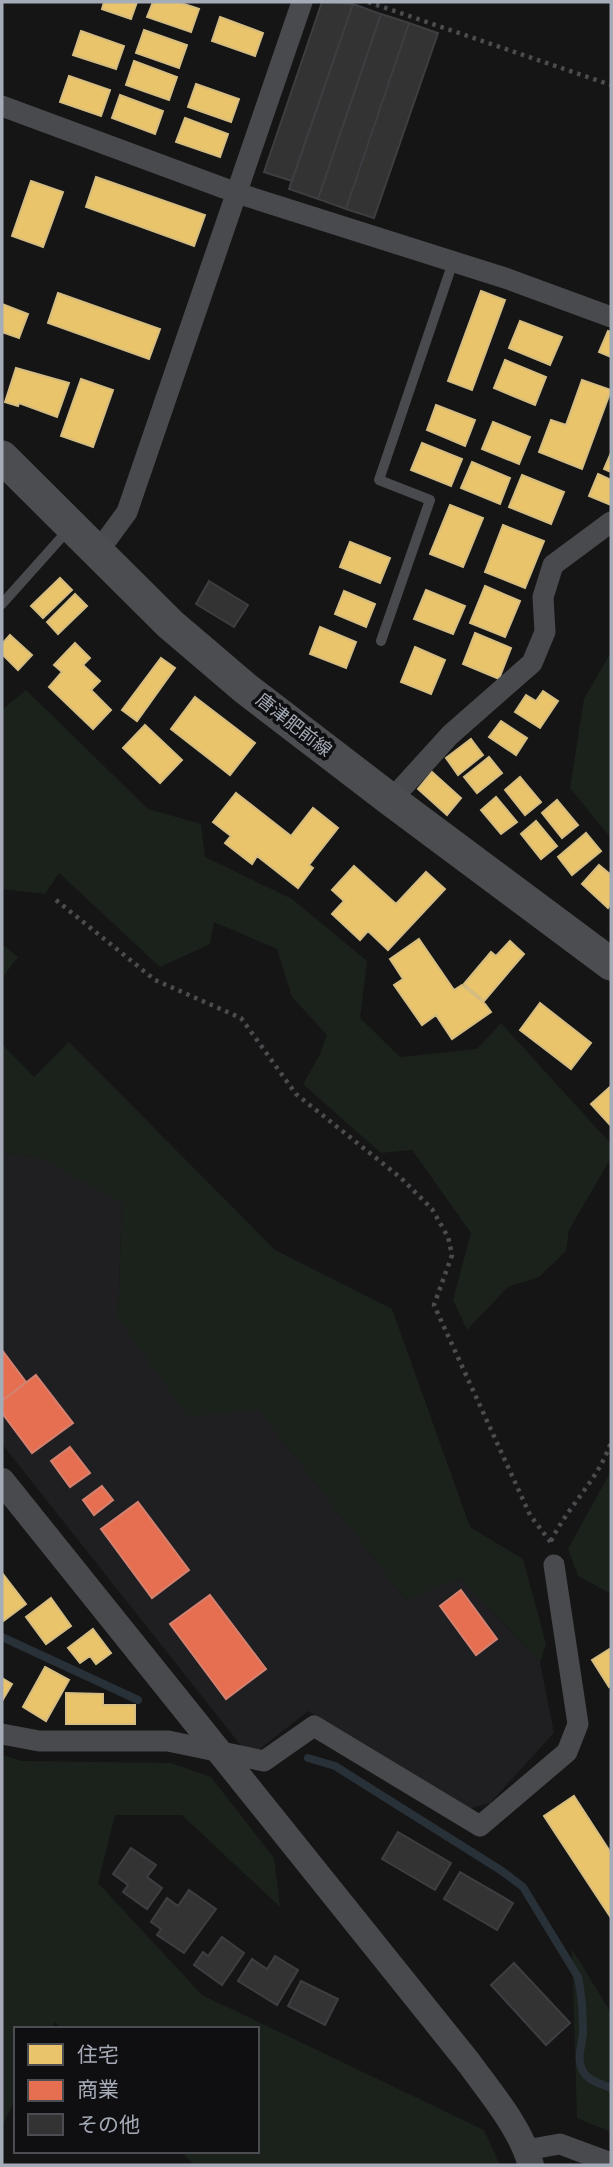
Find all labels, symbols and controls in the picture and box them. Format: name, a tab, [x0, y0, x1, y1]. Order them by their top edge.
street label: 唐津肥前線	[251, 688, 337, 762]
legend	[14, 2027, 259, 2153]
text: 住宅	[77, 2041, 119, 2069]
text: 商業	[77, 2076, 119, 2104]
text: その他	[77, 2111, 140, 2139]

